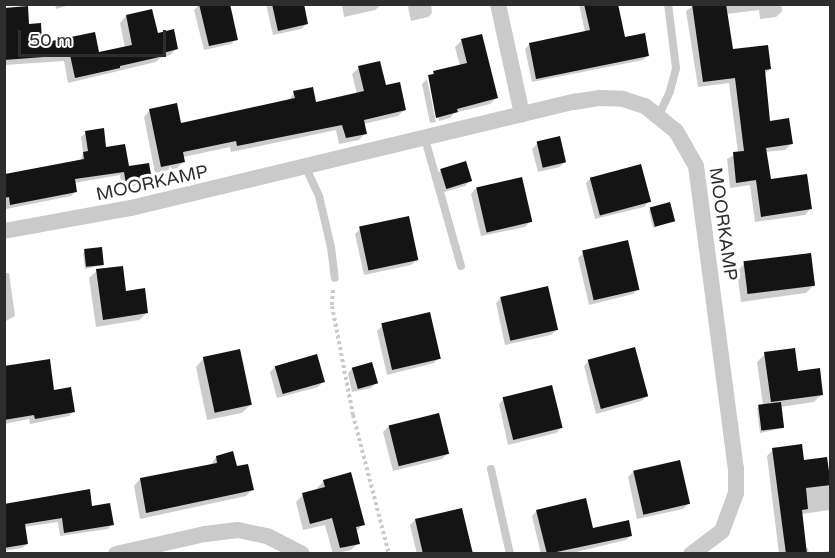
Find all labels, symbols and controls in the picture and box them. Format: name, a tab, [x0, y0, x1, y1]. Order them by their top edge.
scale bar	[21, 18, 170, 56]
text: 50 m	[29, 29, 73, 51]
street label: MOORKAMP	[94, 161, 210, 205]
street label: MOORKAMP	[704, 166, 742, 282]

